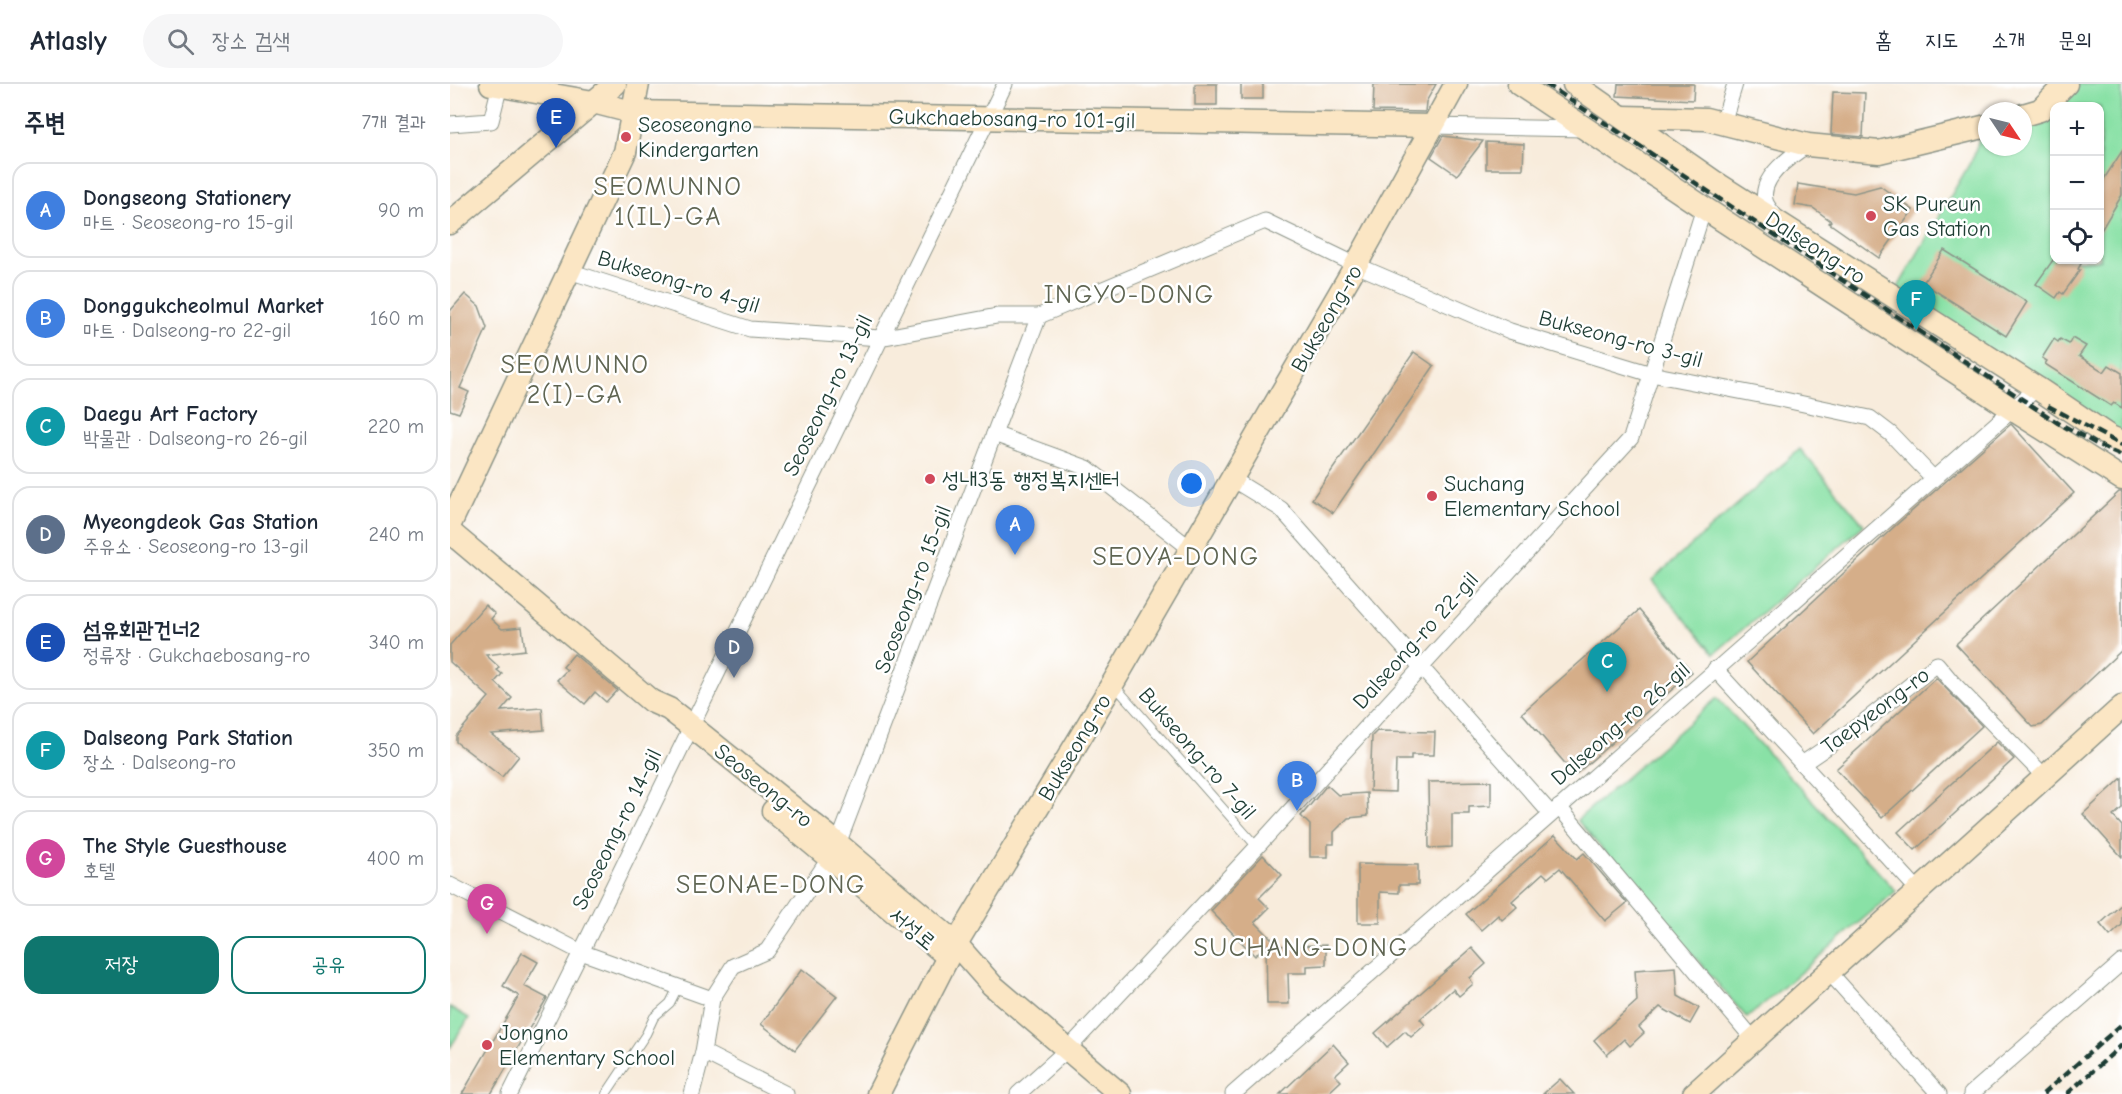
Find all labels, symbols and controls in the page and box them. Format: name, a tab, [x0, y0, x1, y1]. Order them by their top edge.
search box	[143, 14, 563, 68]
text: Atlasly	[30, 25, 107, 57]
icon: search	[164, 25, 197, 58]
text: 장소 검색	[212, 28, 290, 54]
text: 홈	[1875, 28, 1892, 52]
text: 지도	[1925, 28, 1958, 52]
text: 소개	[1991, 28, 2025, 52]
text: 문의	[2058, 28, 2092, 52]
pin: E	[536, 98, 576, 148]
north arrow	[1978, 102, 2032, 156]
map controls	[2050, 102, 2104, 264]
button: +	[2050, 102, 2104, 156]
street label: Gukchaebosang-ro 101-gil	[888, 104, 1136, 134]
text: 주변	[24, 108, 66, 138]
text: 7개 결과	[362, 111, 426, 134]
place label: Seoseongno Kindergarten	[638, 112, 759, 163]
marker: Seoseongno Kindergarten	[619, 130, 633, 144]
button: −	[2050, 156, 2104, 210]
district label: SEOMUNNO 1(IL)-GA	[594, 172, 743, 232]
text: Dongseong Stationery	[83, 185, 291, 211]
place label: SK Pureun Gas Station	[1883, 191, 1991, 242]
text: A	[40, 199, 51, 222]
text: 90 m	[378, 199, 424, 222]
street label: Dalseong-ro	[1760, 206, 1871, 290]
marker: SK Pureun Gas Station	[1864, 209, 1878, 223]
button: locate	[2050, 210, 2104, 264]
text: 마트 · Seoseong-ro 15-gil	[83, 211, 293, 234]
street label: Bukseong-ro 4-gil	[594, 245, 763, 319]
street label: Bukseong-ro	[1286, 260, 1368, 377]
district label: INGYO-DONG	[1043, 280, 1215, 310]
pin: F	[1896, 280, 1936, 330]
text: Donggukcheolmul Market	[83, 293, 323, 319]
street label: Bukseong-ro 3-gil	[1536, 305, 1706, 373]
text: B	[39, 307, 52, 330]
text: 160 m	[370, 307, 424, 330]
street label: Seoseong-ro 13-gil	[778, 310, 878, 480]
text: 마트 · Dalseong-ro 22-gil	[83, 319, 291, 342]
district label: SEOMUNNO 2(I)-GA	[501, 350, 650, 410]
text: Daegu Art Factory	[83, 401, 257, 427]
text: C	[39, 415, 52, 438]
text: 220 m	[368, 415, 424, 438]
text: 박물관 · Dalseong-ro 26-gil	[83, 427, 308, 450]
place label: 성내3동 행정복지센터	[942, 467, 1120, 493]
your location	[1177, 469, 1206, 498]
place label: Suchang Elementary School	[1444, 471, 1620, 522]
marker: 성내3동 행정복지센터	[923, 472, 937, 486]
marker: Suchang Elementary School	[1425, 489, 1439, 503]
street label: Seoseong-ro 15-gil	[869, 502, 957, 677]
pin: A	[996, 506, 1034, 555]
text: Myeongdeok Gas Station	[83, 509, 318, 535]
text: D	[39, 523, 52, 546]
text: 240 m	[369, 523, 424, 546]
text: 주유소 · Seoseong-ro 13-gil	[83, 535, 309, 558]
district label: SEOYA-DONG	[1092, 542, 1260, 572]
street label: Dalseong-ro 22-gil	[1347, 567, 1484, 714]
text: 섬유회관건너2	[83, 617, 200, 643]
pin: D	[714, 628, 754, 678]
text: E	[40, 631, 51, 654]
text: 340 m	[369, 631, 424, 654]
pin: C	[1588, 642, 1626, 692]
text: 정류장 · Gukchaebosang-ro	[83, 644, 310, 667]
street label: Dalseong-ro 26-gil	[1546, 656, 1695, 791]
street label: Taepyeong-ro	[1817, 662, 1935, 760]
street label: Bukseong-ro 7-gil	[1133, 682, 1262, 825]
street label: Bukseong-ro	[1033, 689, 1117, 806]
text: Dalseong Park Station	[83, 725, 293, 751]
street label: Seoseong-ro	[709, 738, 818, 833]
text: F	[40, 739, 51, 762]
text: 350 m	[368, 739, 424, 762]
street label: Seoseong-ro 14-gil	[567, 745, 667, 914]
text: 장소 · Dalseong-ro	[83, 751, 236, 774]
pin: B	[1278, 762, 1316, 811]
text: The Style Guesthouse	[83, 833, 287, 859]
text: G	[38, 847, 53, 870]
text: 400 m	[367, 847, 424, 870]
text: 호텔	[83, 859, 115, 882]
district label: SEONAE-DONG	[676, 870, 866, 900]
pin: G	[468, 884, 507, 934]
street label: 서성로	[884, 902, 941, 956]
district label: SUCHANG-DONG	[1193, 933, 1409, 963]
button: 저장	[24, 936, 219, 994]
button: 공유	[231, 936, 426, 994]
place label: Jongno Elementary School	[499, 1020, 675, 1071]
marker: Jongno Elementary School	[480, 1038, 494, 1052]

